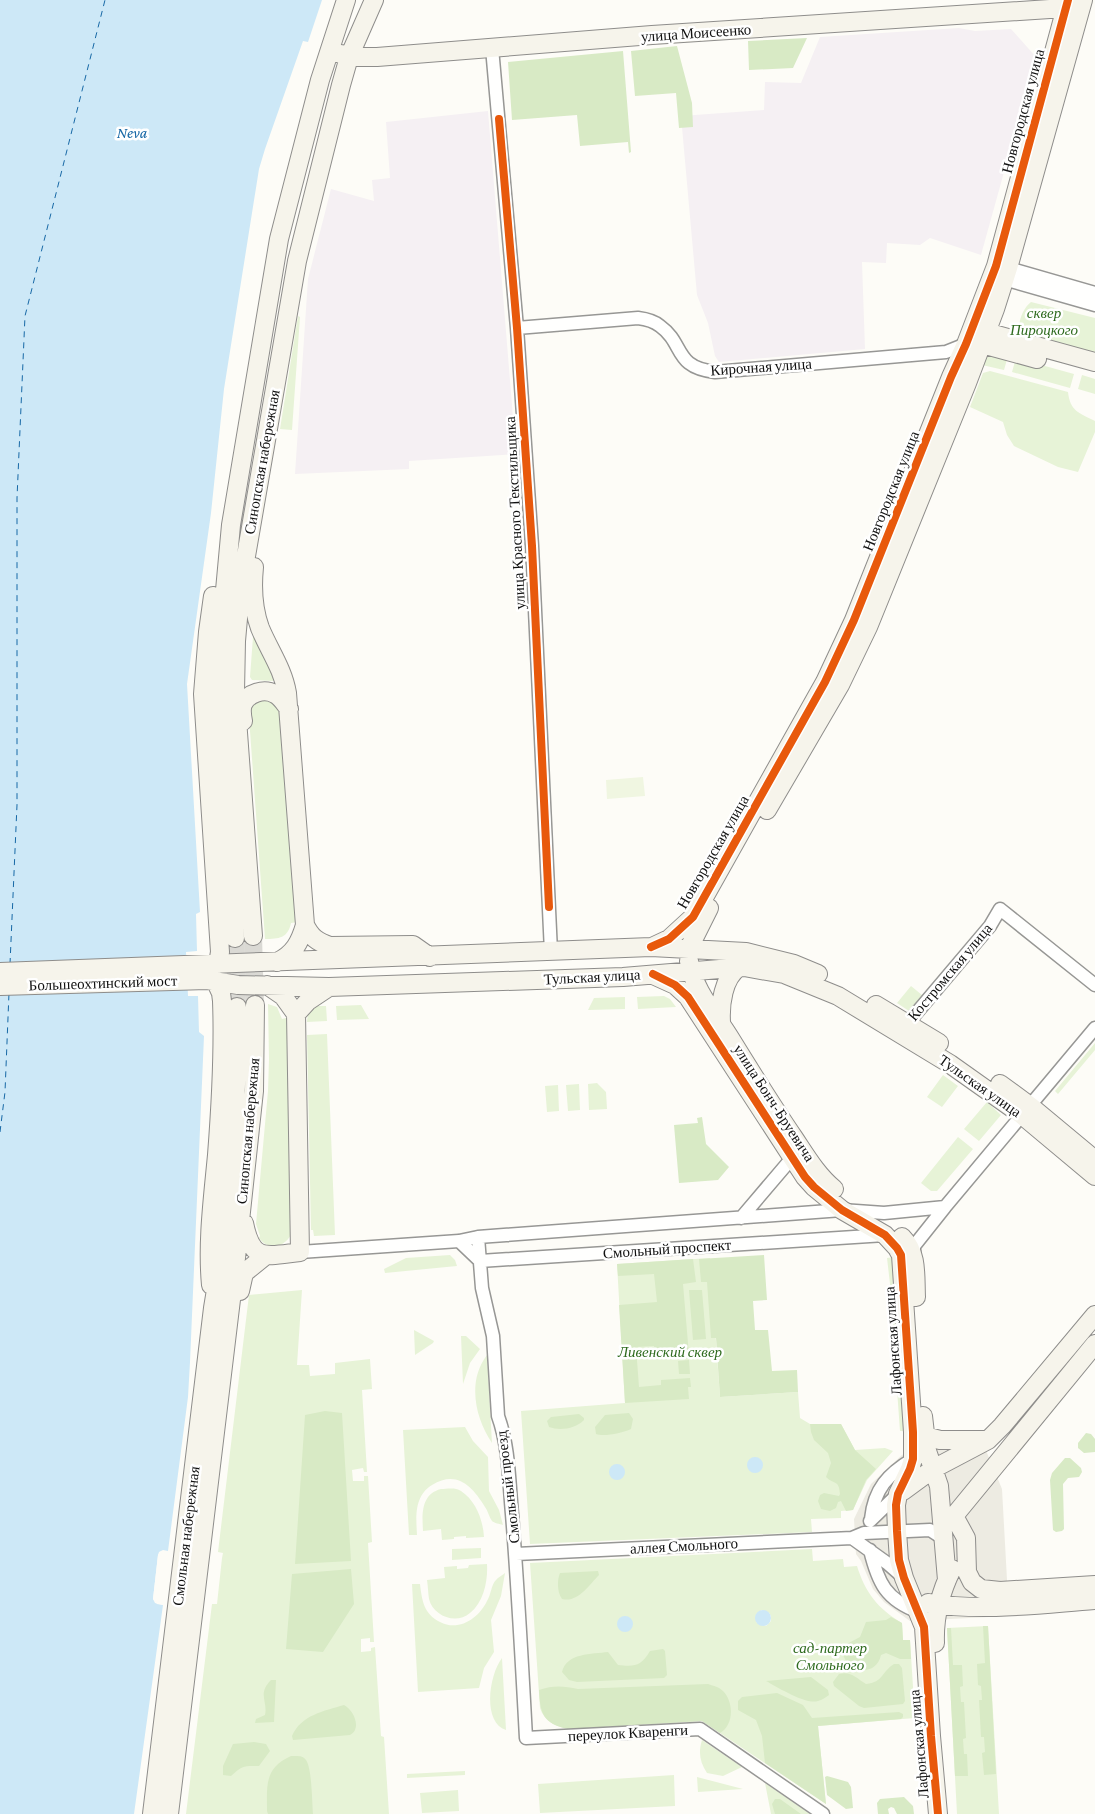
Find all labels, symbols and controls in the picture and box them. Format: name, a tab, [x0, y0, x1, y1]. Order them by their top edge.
street label: улица Моисеенко	[640, 21, 752, 45]
street label: Новгородская улица	[999, 47, 1047, 175]
water label: Neva	[117, 124, 148, 141]
park label: сквер Пироцкого	[1009, 305, 1079, 338]
street label: Кирочная улица	[710, 355, 813, 379]
street label: Синопская набережная	[241, 388, 283, 536]
street label: улица Красного Текстильщика	[502, 416, 528, 610]
street label: Новгородская улица	[860, 428, 923, 553]
street label: Новгородская улица	[674, 792, 752, 911]
street label: Костромская улица	[905, 920, 996, 1024]
street label: Тульская улица	[543, 966, 641, 988]
street label: Большеохтинский мост	[28, 972, 178, 994]
street label: улица Бонч-Бруевича	[730, 1042, 818, 1165]
street label: Тульская улица	[936, 1052, 1024, 1120]
street label: Синопская набережная	[234, 1057, 262, 1205]
street label: Смольный проспект	[602, 1237, 732, 1261]
street label: Лафонская улица	[881, 1286, 905, 1396]
park label: Ливенский сквер	[617, 1344, 723, 1360]
street label: Смольный проезд	[493, 1429, 523, 1544]
street label: Смольная набережная	[170, 1465, 203, 1607]
street label: аллея Смольного	[630, 1535, 738, 1557]
park label: сад-партер Смольного	[793, 1640, 868, 1673]
street label: Лафонская улица	[906, 1689, 932, 1799]
street label: переулок Кваренги	[568, 1722, 688, 1744]

